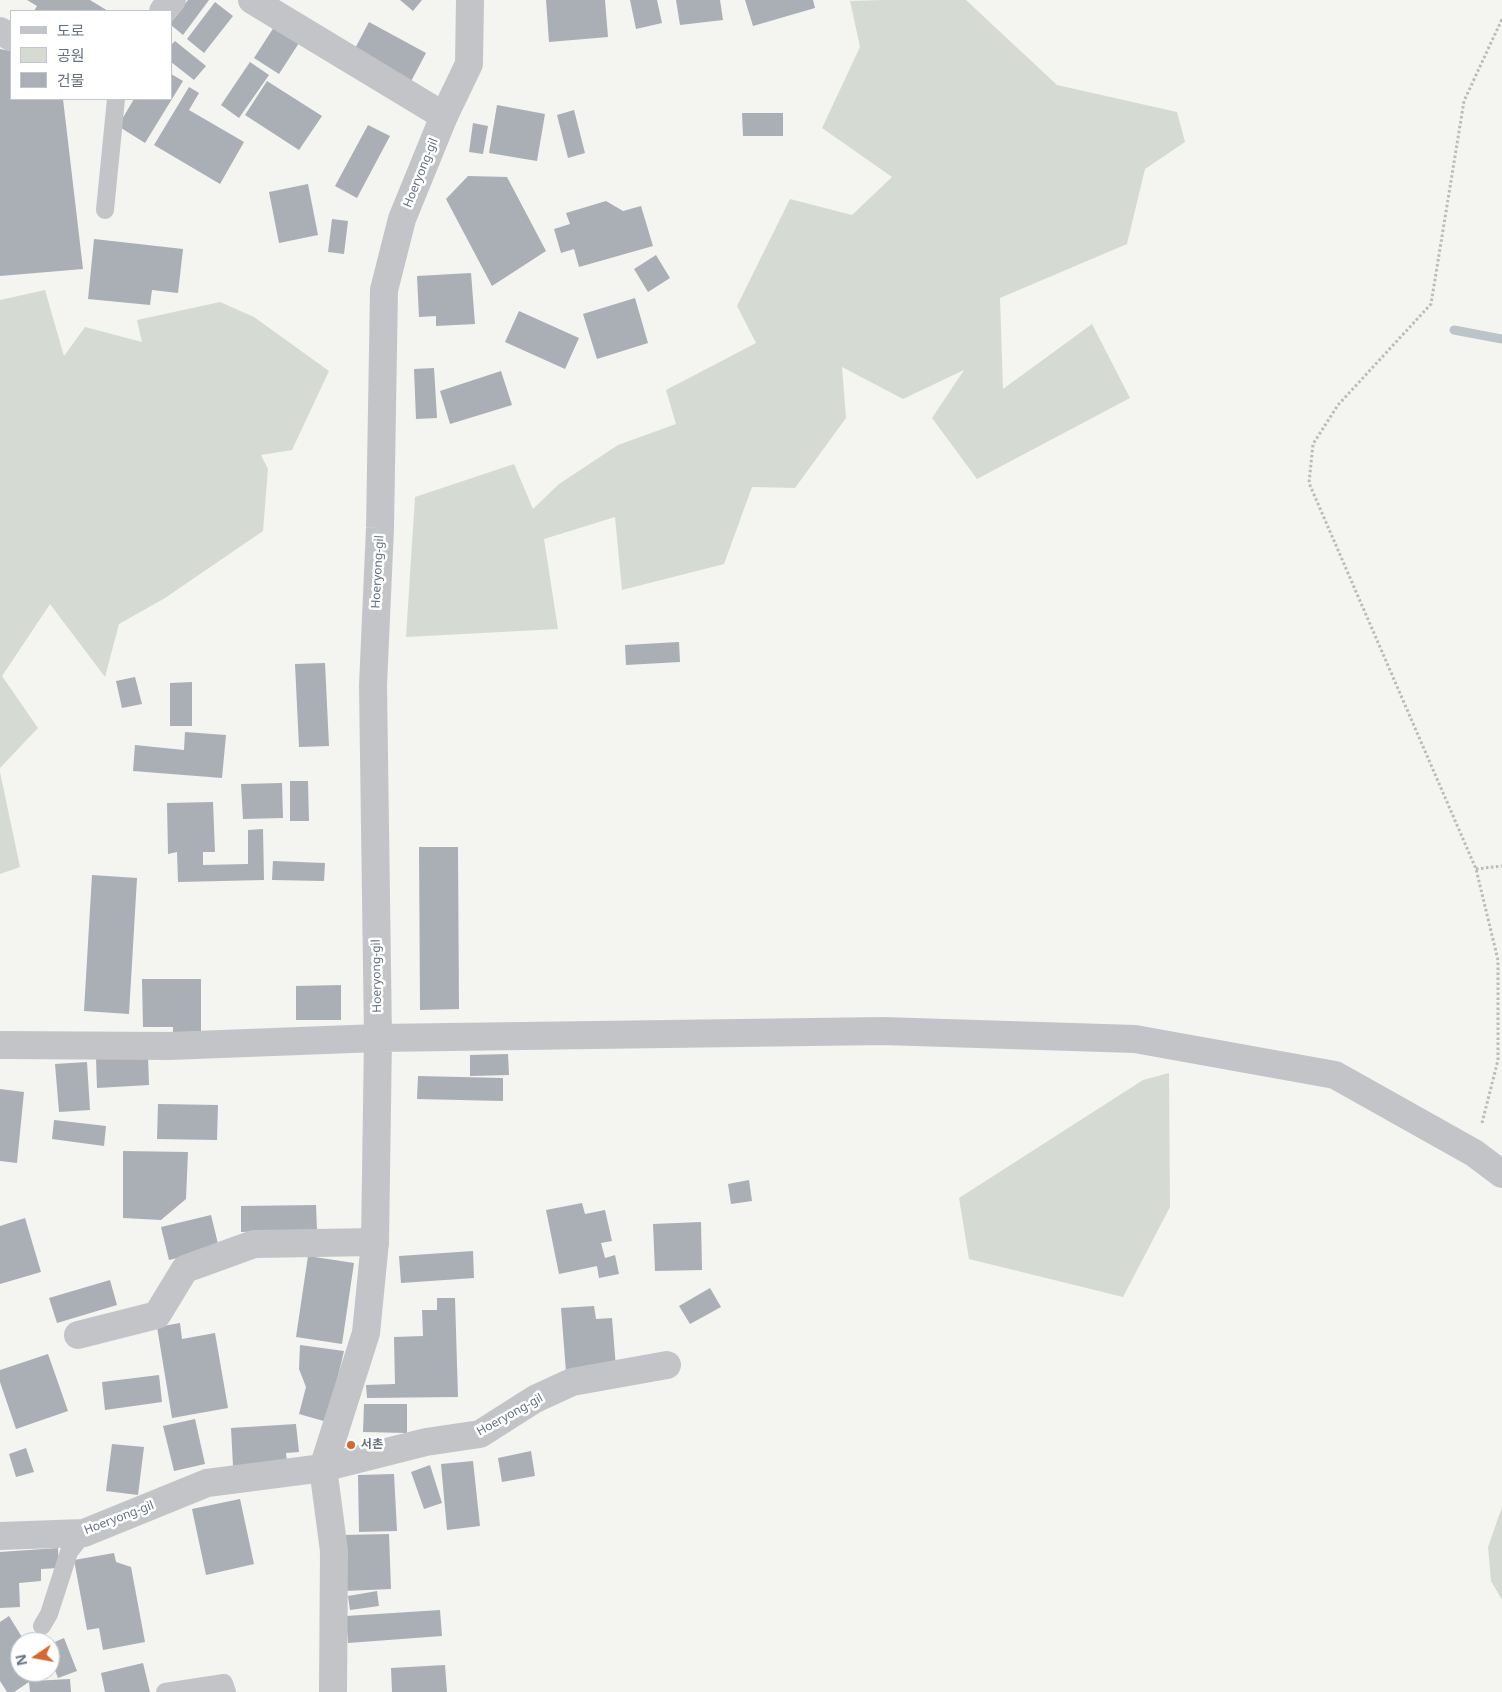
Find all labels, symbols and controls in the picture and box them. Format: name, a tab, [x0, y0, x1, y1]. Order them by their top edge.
legend	[10, 10, 172, 100]
text: 도로	[57, 20, 85, 40]
text: 공원	[57, 45, 85, 65]
text: 건물	[57, 70, 85, 90]
street label: Hoeryong-gil	[401, 136, 441, 210]
street label: Hoeryong-gil	[369, 535, 387, 609]
street label: Hoeryong-gil	[369, 939, 385, 1013]
street label: Hoeryong-gil	[474, 1391, 546, 1439]
place label: 서촌	[361, 1438, 383, 1452]
marker: 서촌	[345, 1439, 357, 1451]
street label: Hoeryong-gil	[82, 1498, 156, 1538]
north arrow	[10, 1632, 60, 1682]
text: N	[10, 1652, 31, 1668]

